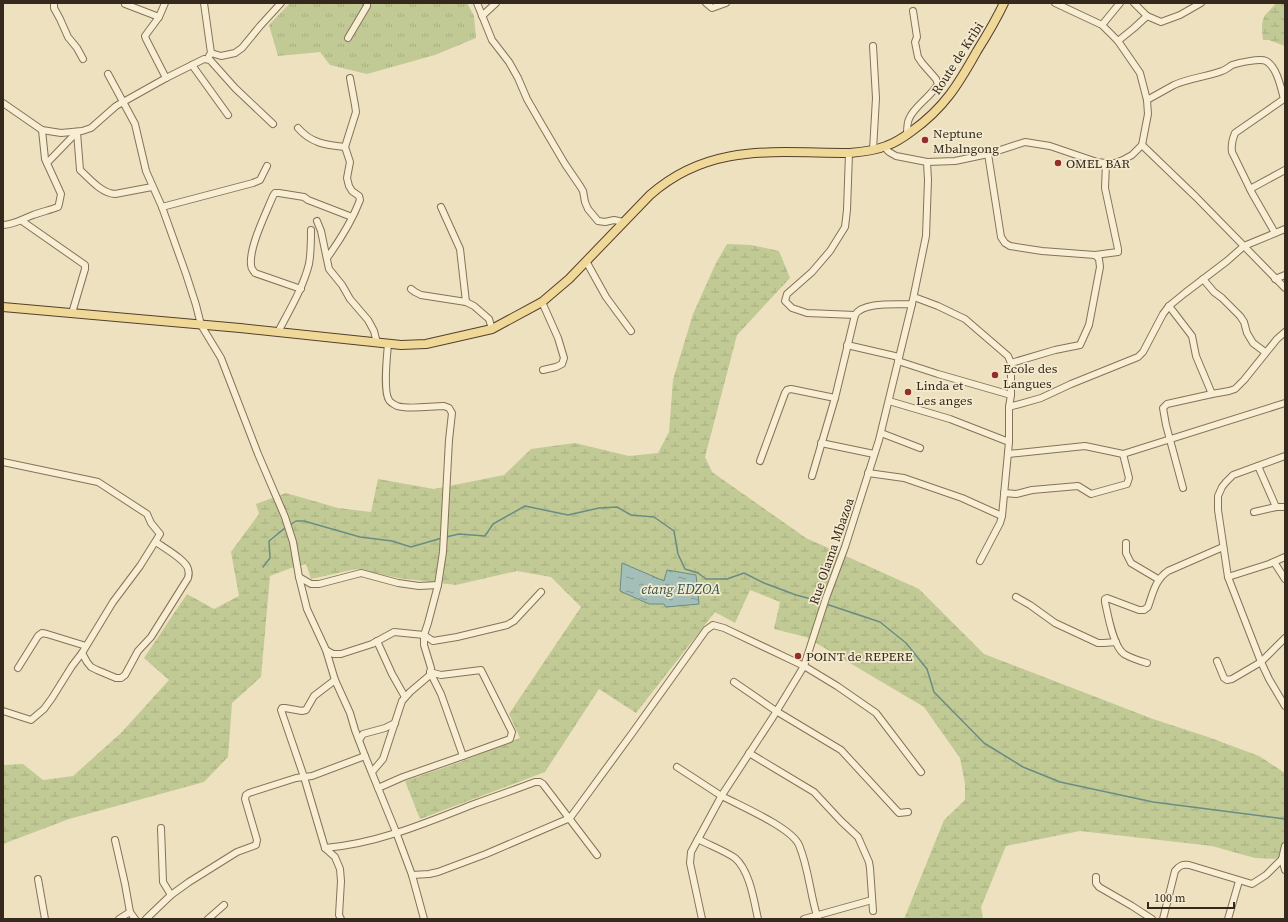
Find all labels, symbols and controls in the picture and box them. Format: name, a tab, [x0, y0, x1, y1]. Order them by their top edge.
street label: Route de Kribi	[928, 19, 987, 98]
place label: Neptune Mbalngong	[933, 125, 999, 157]
marker: Neptune Mbalngong	[920, 135, 930, 145]
place label: OMEL BAR	[1066, 155, 1131, 172]
marker: OMEL BAR	[1053, 158, 1063, 168]
place label: Ecole des Langues	[1003, 360, 1058, 392]
marker: Ecole des Langues	[990, 370, 1000, 380]
place label: Linda et Les anges	[916, 377, 973, 409]
marker: Linda et Les anges	[903, 387, 913, 397]
street label: Rue Olama Mbazoa	[805, 495, 858, 607]
water label: etang EDZOA	[641, 579, 721, 599]
place label: POINT de REPERE	[806, 648, 913, 665]
marker: POINT de REPERE	[793, 651, 803, 661]
scale bar	[1148, 884, 1234, 910]
text: 100 m	[1154, 890, 1186, 906]

